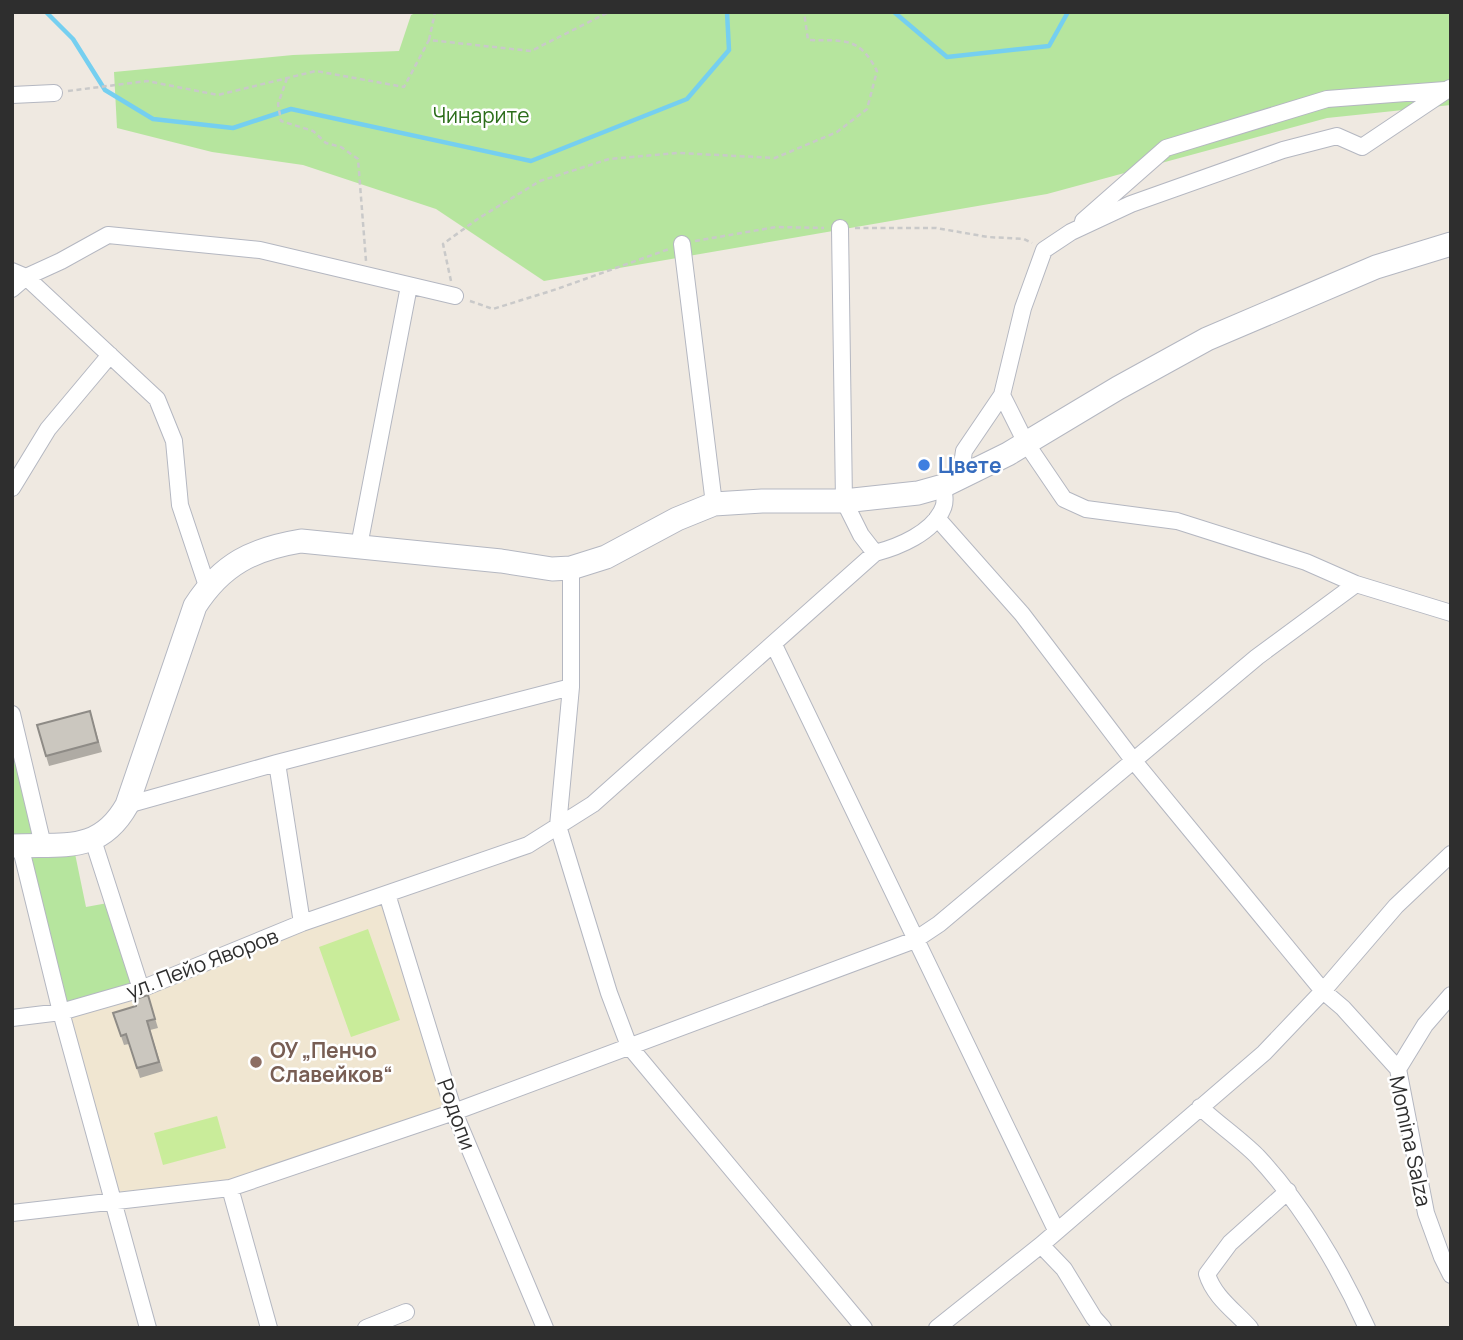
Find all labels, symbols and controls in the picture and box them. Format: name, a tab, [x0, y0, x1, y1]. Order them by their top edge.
park label: Чинарите	[433, 101, 529, 129]
place label: Цвете	[938, 451, 1002, 479]
marker: Цвете	[916, 457, 932, 473]
street label: ул. Пейо Яворов	[122, 921, 282, 1005]
place label: ОУ „Пенчо Славейков“	[270, 1036, 393, 1088]
marker: ОУ „Пенчо Славейков“	[248, 1054, 264, 1070]
street label: Momina Salza	[1384, 1073, 1438, 1209]
street label: Родопи	[431, 1074, 483, 1154]

